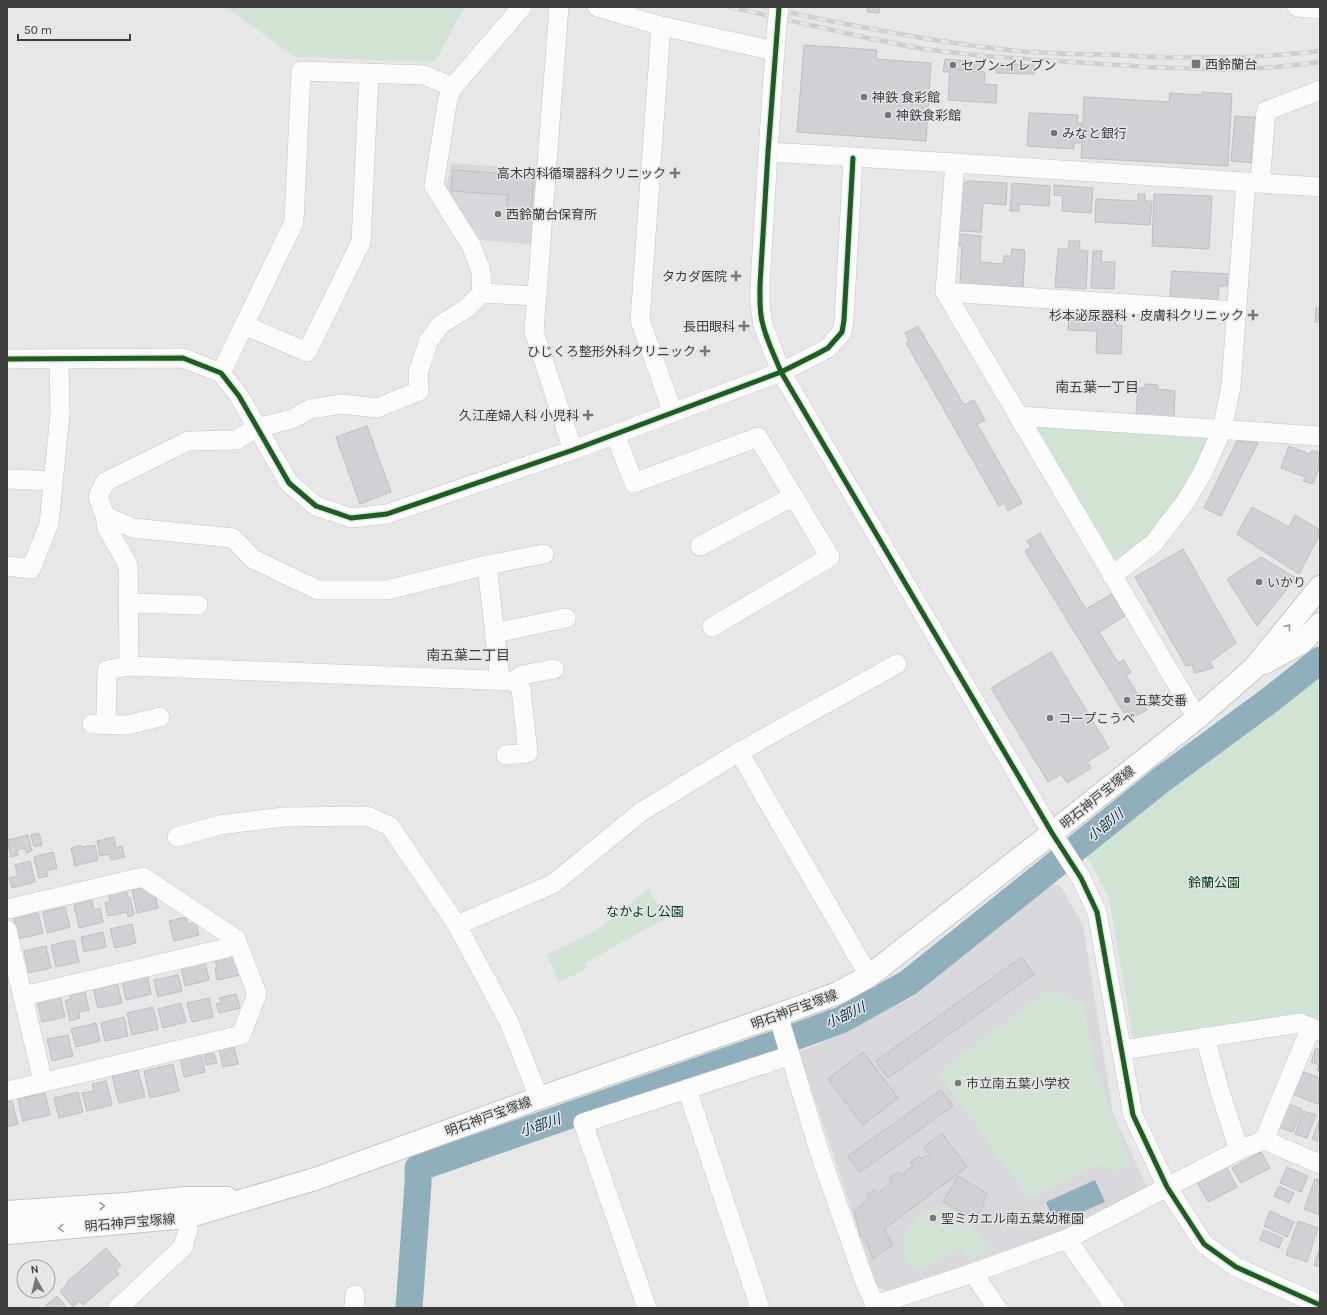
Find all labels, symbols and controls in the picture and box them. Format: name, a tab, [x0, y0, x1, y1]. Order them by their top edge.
scale bar	[18, 16, 130, 42]
text: 50 m	[24, 23, 52, 37]
place label: 西鈴蘭台	[1205, 57, 1257, 72]
place label: セブン-イレブン	[961, 58, 1057, 73]
marker: 西鈴蘭台	[1190, 58, 1202, 70]
marker: セブン-イレブン	[948, 60, 958, 70]
place label: 神鉄 食彩館	[872, 90, 940, 105]
marker: 神鉄 食彩館	[859, 92, 869, 102]
place label: 神鉄食彩館	[896, 108, 961, 123]
marker: 神鉄食彩館	[883, 110, 893, 120]
place label: みなと銀行	[1062, 126, 1127, 141]
marker: みなと銀行	[1049, 128, 1059, 138]
place label: 高木内科循環器科クリニック	[497, 166, 666, 181]
marker: 高木内科循環器科クリニック	[669, 167, 681, 179]
place label: 西鈴蘭台保育所	[506, 207, 597, 222]
marker: 西鈴蘭台保育所	[493, 209, 503, 219]
place label: タカダ医院	[662, 269, 727, 284]
marker: タカダ医院	[730, 270, 742, 282]
place label: 杉本泌尿器科・皮膚科クリニック	[1049, 308, 1244, 323]
marker: 杉本泌尿器科・皮膚科クリニック	[1247, 309, 1259, 321]
place label: 長田眼科	[683, 319, 735, 334]
marker: 長田眼科	[738, 320, 750, 332]
place label: ひじくろ整形外科クリニック	[527, 344, 696, 359]
marker: ひじくろ整形外科クリニック	[699, 345, 711, 357]
district label: 南五葉一丁目	[1055, 379, 1139, 396]
place label: 久江産婦人科 小児科	[459, 408, 579, 423]
marker: 久江産婦人科 小児科	[582, 409, 594, 421]
place label: いかり	[1267, 575, 1306, 590]
marker: いかり	[1254, 577, 1264, 587]
one-way arrow	[1283, 624, 1290, 632]
district label: 南五葉二丁目	[426, 647, 510, 664]
place label: 五葉交番	[1135, 693, 1187, 708]
marker: 五葉交番	[1122, 695, 1132, 705]
place label: コープこうべ	[1058, 711, 1135, 726]
marker: コープこうべ	[1045, 713, 1055, 723]
street label: 明石神戸宝塚線	[1057, 763, 1137, 832]
water label: 小部川	[1084, 804, 1129, 845]
park label: 鈴蘭公園	[1188, 875, 1240, 890]
park label: なかよし公園	[606, 904, 684, 919]
street label: 明石神戸宝塚線	[749, 987, 839, 1032]
water label: 小部川	[823, 998, 870, 1032]
place label: 市立南五葉小学校	[966, 1076, 1070, 1091]
marker: 市立南五葉小学校	[953, 1078, 963, 1088]
street label: 明石神戸宝塚線	[443, 1094, 533, 1139]
water label: 小部川	[518, 1110, 565, 1140]
one-way arrow	[99, 1201, 105, 1210]
street label: 明石神戸宝塚線	[84, 1211, 176, 1234]
place label: 聖ミカエル南五葉幼稚園	[941, 1211, 1084, 1226]
marker: 聖ミカエル南五葉幼稚園	[928, 1213, 938, 1223]
one-way arrow	[58, 1224, 64, 1233]
north arrow	[16, 1259, 56, 1299]
text: N	[30, 1263, 39, 1277]

